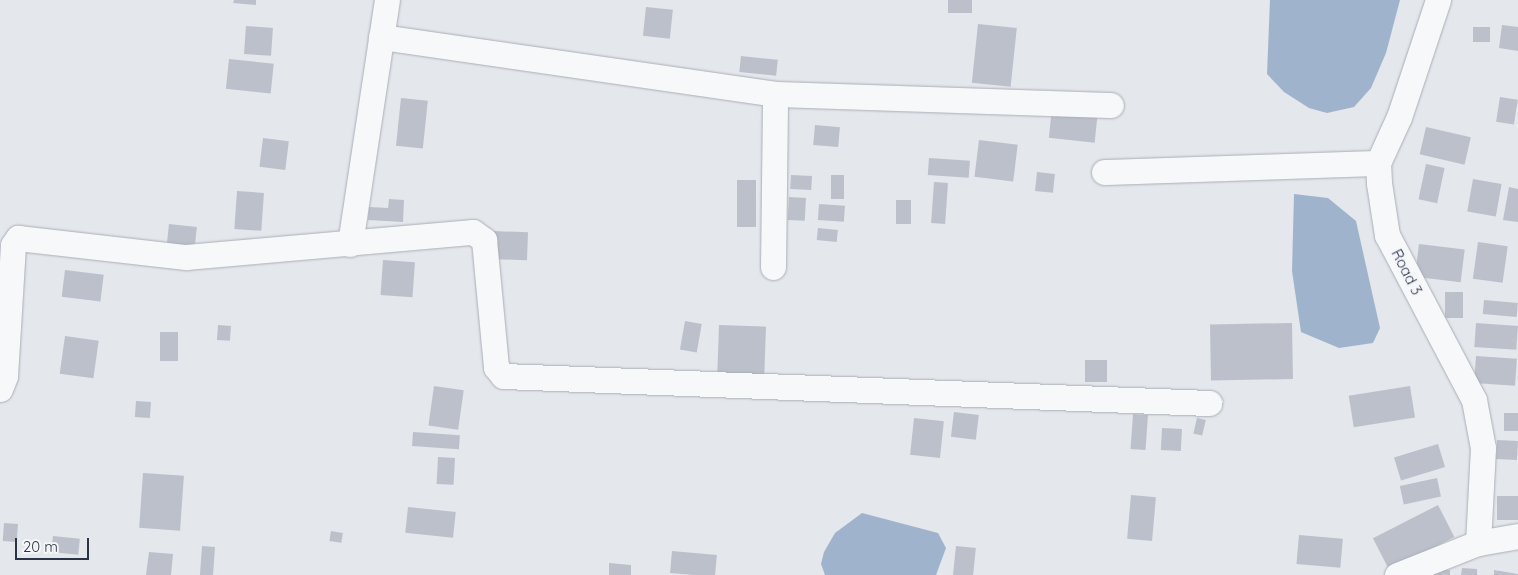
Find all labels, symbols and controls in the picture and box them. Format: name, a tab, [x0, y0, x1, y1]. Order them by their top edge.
street label: Road 3	[1388, 246, 1426, 298]
scale bar	[18, 528, 91, 560]
text: 20 m	[23, 537, 58, 556]

